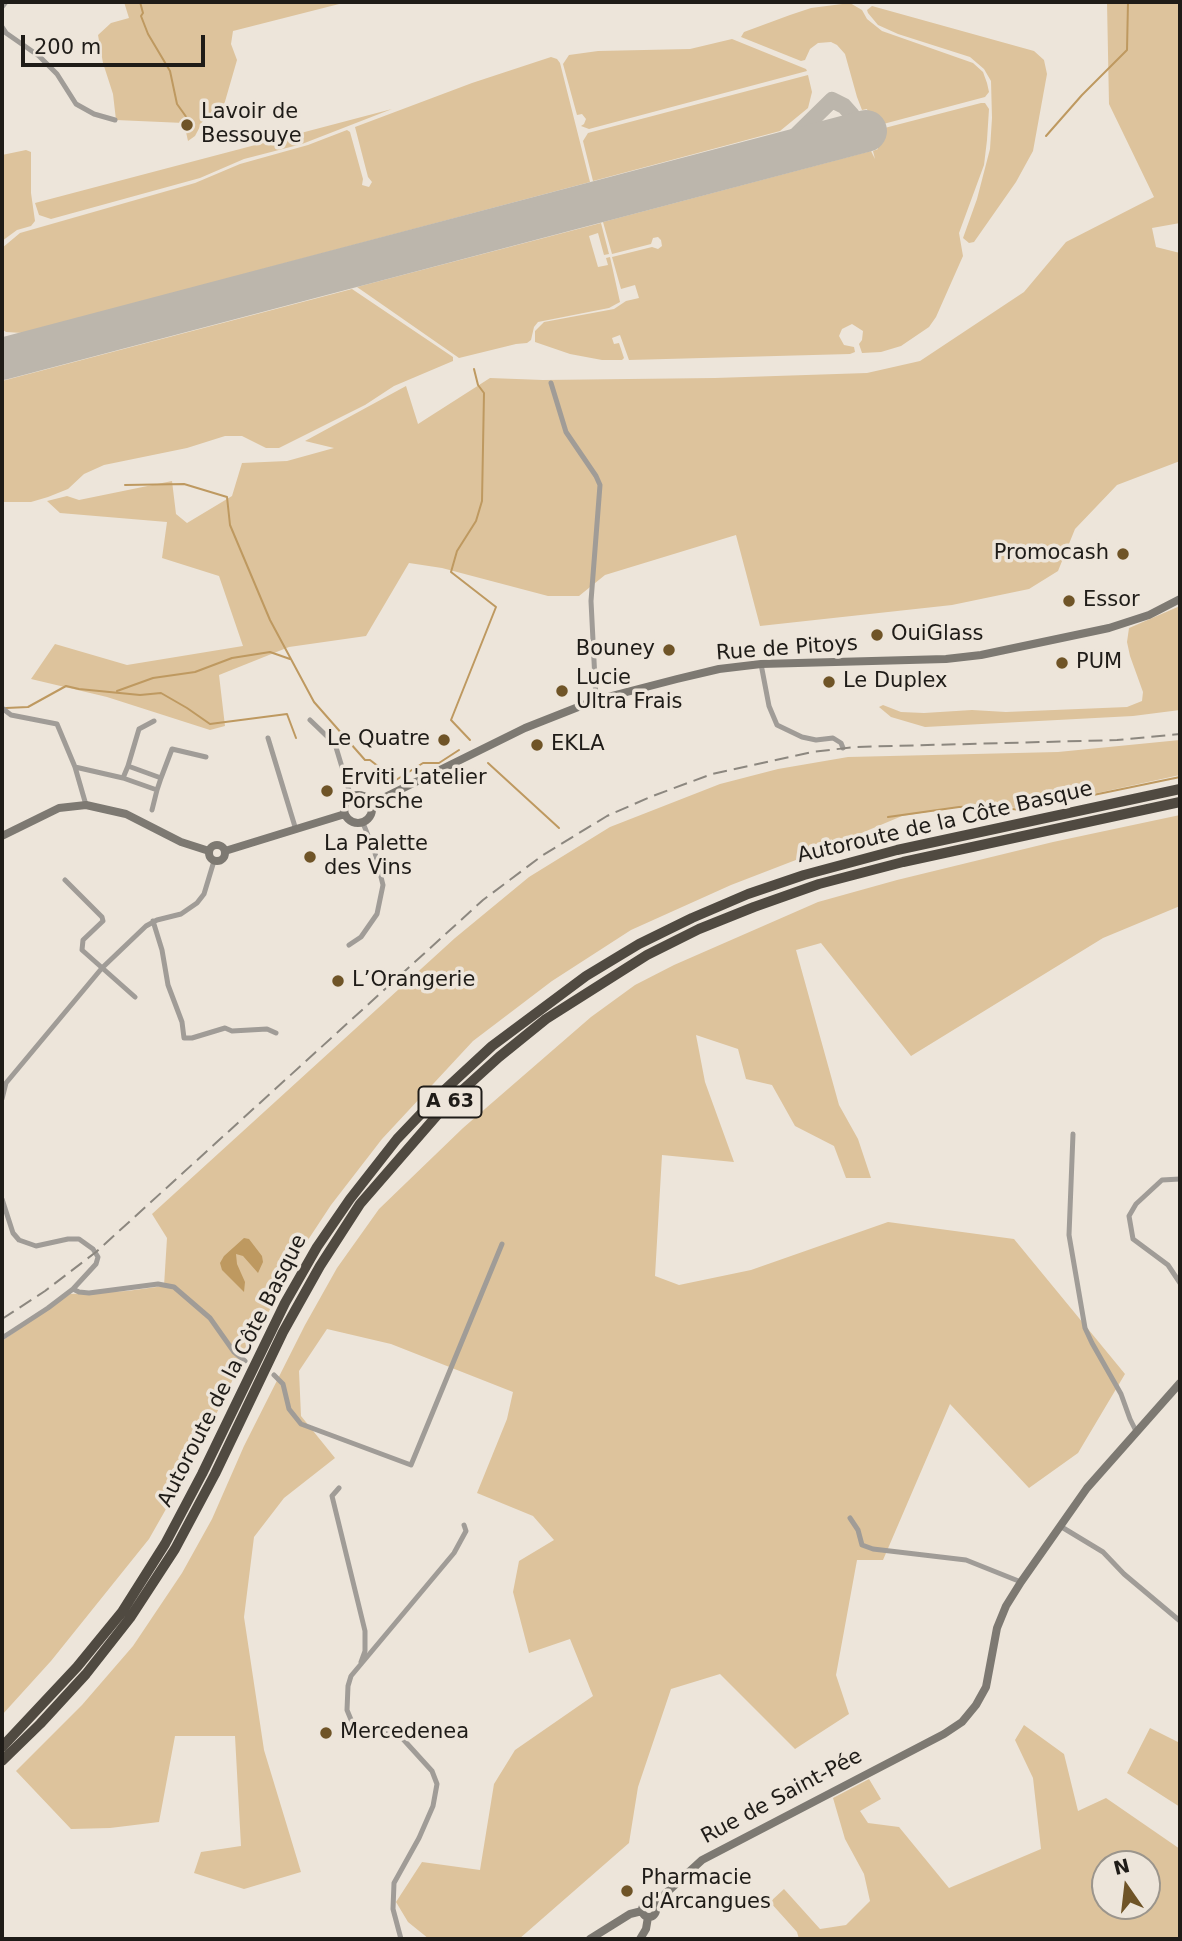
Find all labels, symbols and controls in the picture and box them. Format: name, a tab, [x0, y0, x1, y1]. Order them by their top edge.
scale bar	[24, 21, 208, 65]
text: 200 m	[34, 35, 101, 59]
place label: Lavoir de Bessouye	[201, 100, 302, 150]
marker: Lavoir de Bessouye	[179, 117, 195, 133]
place label: Promocash	[994, 541, 1109, 567]
marker: Promocash	[1115, 546, 1131, 562]
place label: Essor	[1083, 588, 1140, 614]
marker: Essor	[1061, 593, 1077, 609]
place label: OuiGlass	[891, 622, 984, 648]
marker: OuiGlass	[869, 627, 885, 643]
street label: Rue de Pitoys	[715, 631, 859, 667]
place label: Bouney	[576, 637, 655, 663]
marker: Bouney	[661, 642, 677, 658]
place label: PUM	[1076, 650, 1122, 676]
marker: PUM	[1054, 655, 1070, 671]
place label: Lucie Ultra Frais	[576, 666, 682, 716]
place label: Le Duplex	[843, 669, 948, 695]
marker: Le Duplex	[821, 674, 837, 690]
marker: Lucie Ultra Frais	[554, 683, 570, 699]
place label: Le Quatre	[327, 727, 430, 753]
marker: Le Quatre	[436, 732, 452, 748]
place label: EKLA	[551, 732, 605, 758]
marker: EKLA	[529, 737, 545, 753]
place label: Erviti L'atelier Porsche	[341, 766, 487, 816]
street label: Autoroute de la Côte Basque	[795, 777, 1095, 869]
marker: Erviti L'atelier Porsche	[319, 783, 335, 799]
place label: La Palette des Vins	[324, 832, 428, 882]
marker: La Palette des Vins	[302, 849, 318, 865]
place label: L’Orangerie	[352, 968, 475, 994]
marker: L’Orangerie	[330, 973, 346, 989]
road number: A 63	[419, 1086, 482, 1118]
street label: Autoroute de la Côte Basque	[153, 1231, 313, 1511]
place label: Mercedenea	[340, 1720, 469, 1746]
marker: Mercedenea	[318, 1725, 334, 1741]
street label: Rue de Saint-Pée	[697, 1744, 867, 1850]
north arrow	[1091, 1850, 1161, 1920]
text: N	[1111, 1854, 1132, 1879]
place label: Pharmacie d'Arcangues	[641, 1866, 771, 1916]
marker: Pharmacie d'Arcangues	[619, 1883, 635, 1899]

